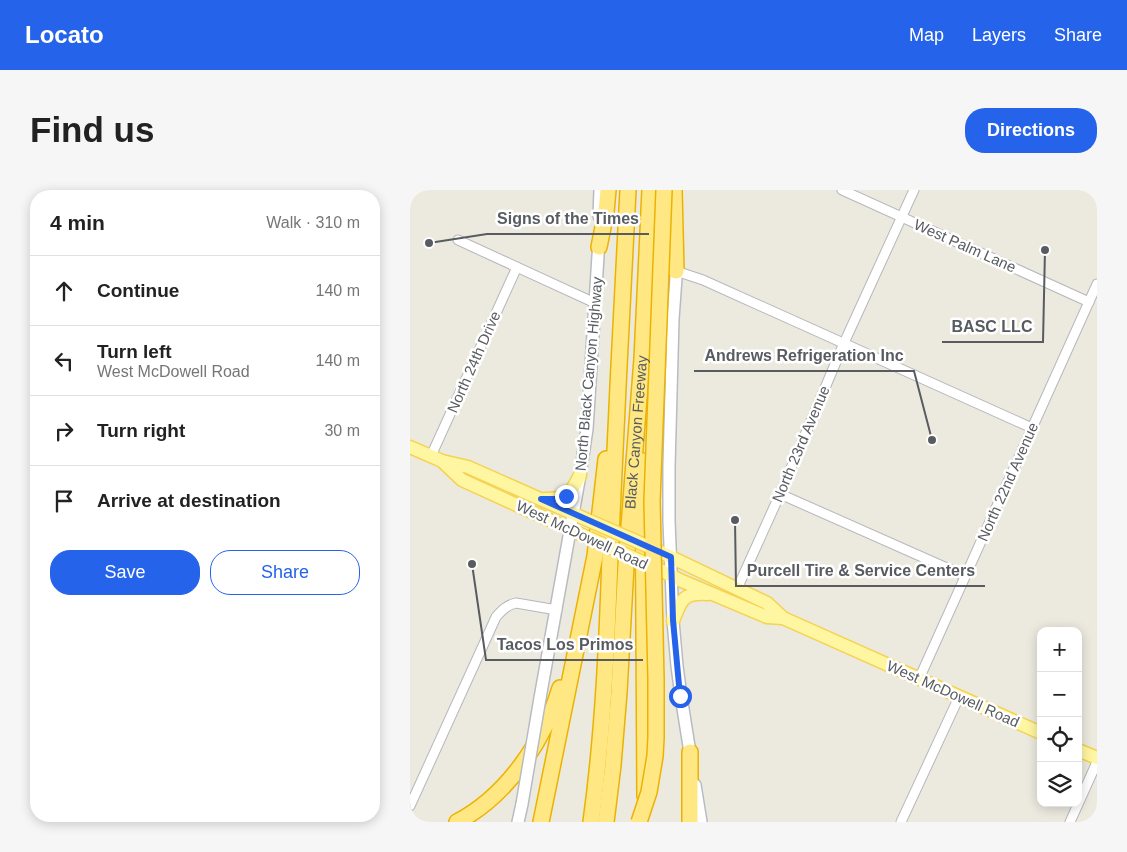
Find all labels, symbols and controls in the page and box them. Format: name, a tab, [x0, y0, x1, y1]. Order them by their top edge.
text: Locato	[25, 21, 104, 48]
text: Map	[909, 25, 944, 45]
text: Layers	[972, 25, 1026, 45]
text: Share	[1054, 25, 1102, 45]
button: Directions	[965, 108, 1097, 153]
text: Find us	[30, 110, 154, 149]
callout: Signs of the Times	[487, 203, 649, 234]
text: Signs of the Times	[497, 210, 639, 227]
text: 4 min	[50, 211, 105, 234]
text: Walk · 310 m	[266, 214, 360, 231]
street label: West Palm Lane	[912, 215, 1019, 276]
street label: North Black Canyon Highway	[572, 276, 606, 472]
icon: ahead	[50, 277, 78, 305]
text: Continue	[97, 280, 179, 301]
text: 140 m	[316, 282, 360, 299]
street label: North 24th Drive	[444, 308, 504, 415]
callout: BASC LLC	[942, 311, 1043, 342]
text: BASC LLC	[952, 318, 1033, 335]
callout: Andrews Refrigeration Inc	[694, 340, 914, 371]
text: Turn left	[97, 341, 172, 362]
icon: left	[50, 347, 78, 375]
text: Andrews Refrigeration Inc	[704, 347, 904, 364]
text: 140 m	[316, 352, 360, 369]
street label: Black Canyon Freeway	[621, 354, 650, 510]
text: West McDowell Road	[97, 363, 250, 380]
street label: North 23rd Avenue	[768, 383, 833, 505]
icon: right	[50, 417, 78, 445]
text: Turn right	[97, 420, 185, 441]
street label: North 22nd Avenue	[974, 420, 1041, 544]
text: 30 m	[324, 422, 360, 439]
route end	[555, 485, 578, 508]
icon: arrive	[50, 487, 78, 515]
text: Arrive at destination	[97, 490, 281, 511]
street label: West McDowell Road	[514, 497, 651, 572]
button: Save	[50, 550, 200, 595]
button: Share	[210, 550, 360, 595]
callout: Purcell Tire & Service Centers	[736, 555, 985, 586]
text: Purcell Tire & Service Centers	[747, 562, 975, 579]
map controls	[1037, 627, 1082, 807]
button: +	[1037, 627, 1082, 672]
callout: Tacos Los Primos	[486, 629, 643, 660]
text: Tacos Los Primos	[497, 636, 633, 653]
street label: West McDowell Road	[884, 657, 1022, 730]
button: −	[1037, 672, 1082, 717]
route start	[669, 685, 692, 708]
button: locate	[1037, 717, 1082, 762]
button: layers	[1037, 762, 1082, 807]

